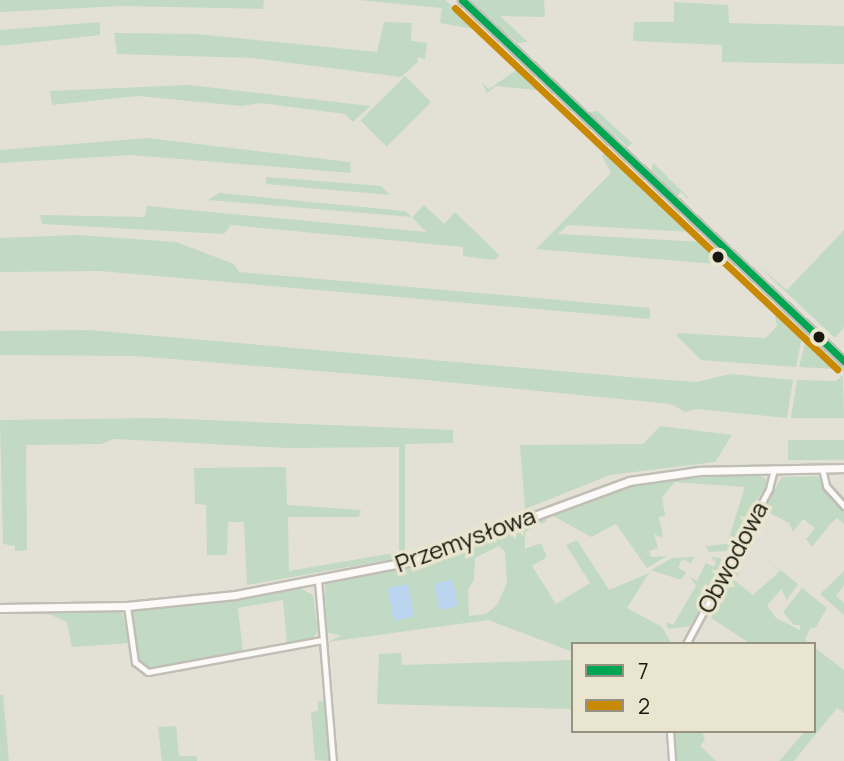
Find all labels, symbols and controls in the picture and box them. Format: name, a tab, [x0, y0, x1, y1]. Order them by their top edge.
unlabelled marker	[711, 250, 725, 264]
unlabelled marker	[812, 330, 826, 344]
street label: Obwodowa	[691, 496, 773, 618]
street label: Przemysłowa	[391, 500, 539, 578]
legend	[571, 642, 816, 733]
text: 7	[638, 657, 649, 685]
text: 2	[638, 692, 650, 720]

